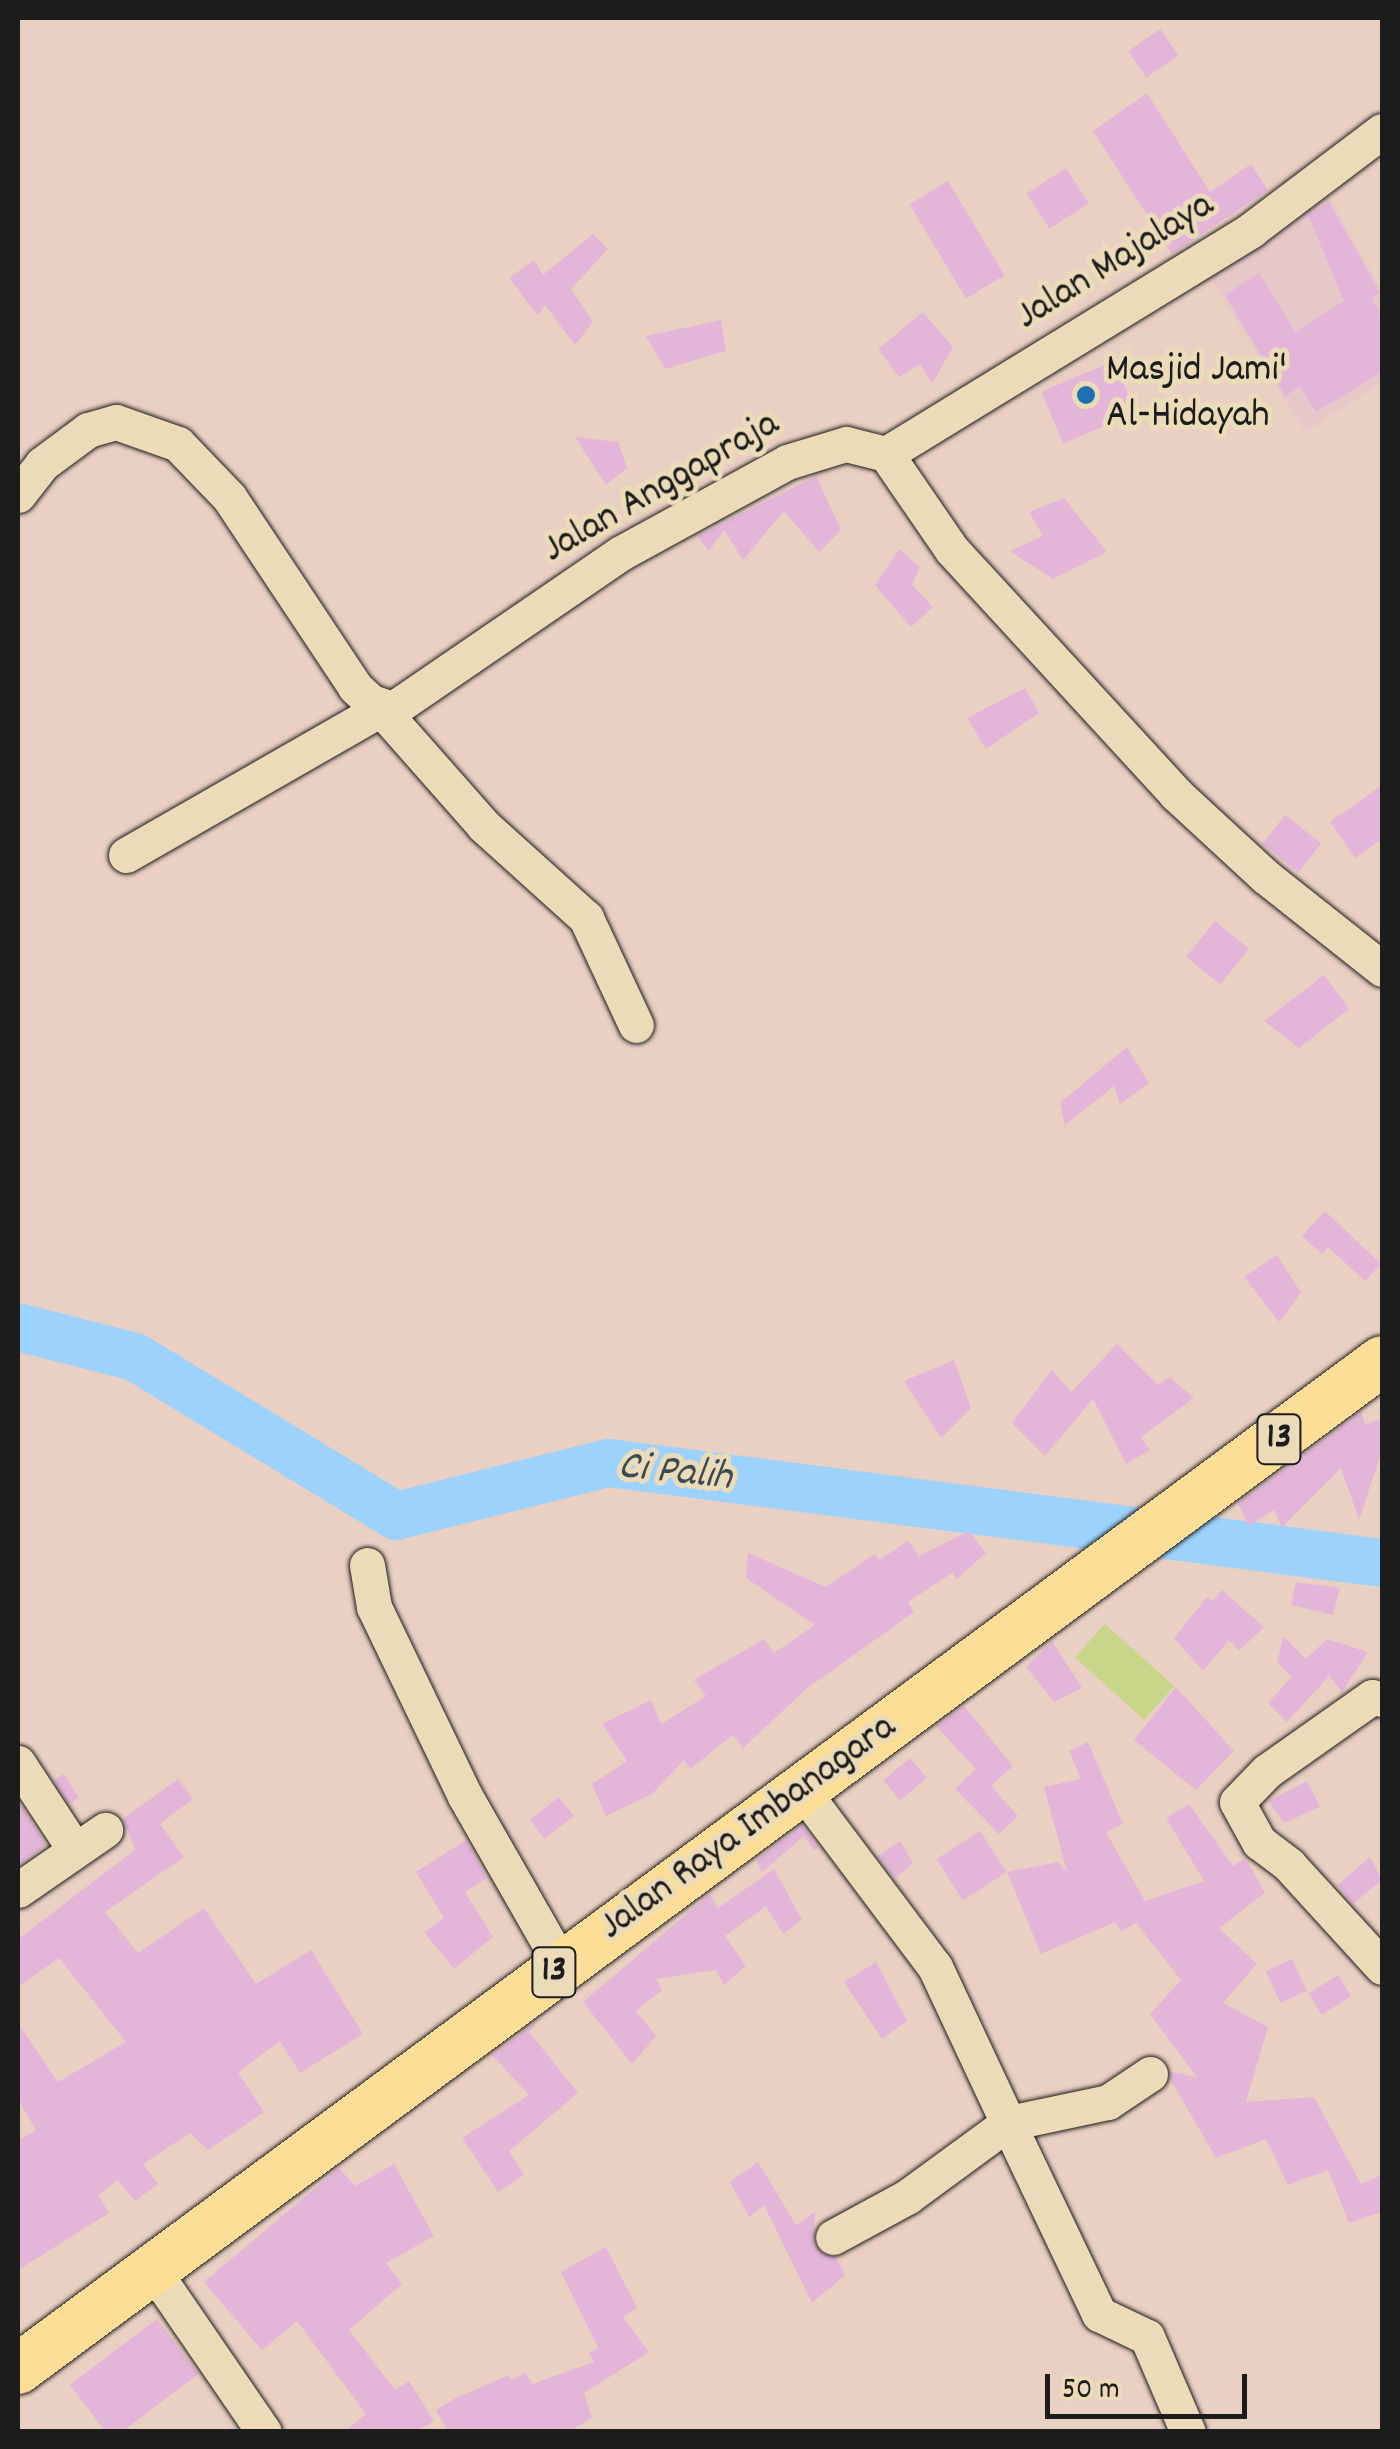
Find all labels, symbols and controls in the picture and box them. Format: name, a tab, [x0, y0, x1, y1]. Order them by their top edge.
street label: Jalan Majalaya	[1008, 183, 1224, 343]
place label: Masjid Jami' Al-Hidayah	[1106, 348, 1287, 442]
marker: Masjid Jami' Al-Hidayah	[1075, 384, 1097, 406]
street label: Jalan Anggapraja	[535, 402, 789, 576]
road number: 13	[1254, 1406, 1304, 1472]
water label: Ci Palih	[616, 1443, 734, 1505]
street label: Jalan Raya Imbanagara	[591, 1705, 907, 1953]
road number: 13	[529, 1939, 579, 2005]
scale bar	[1050, 2354, 1252, 2416]
text: 50 m	[1062, 2370, 1120, 2413]

